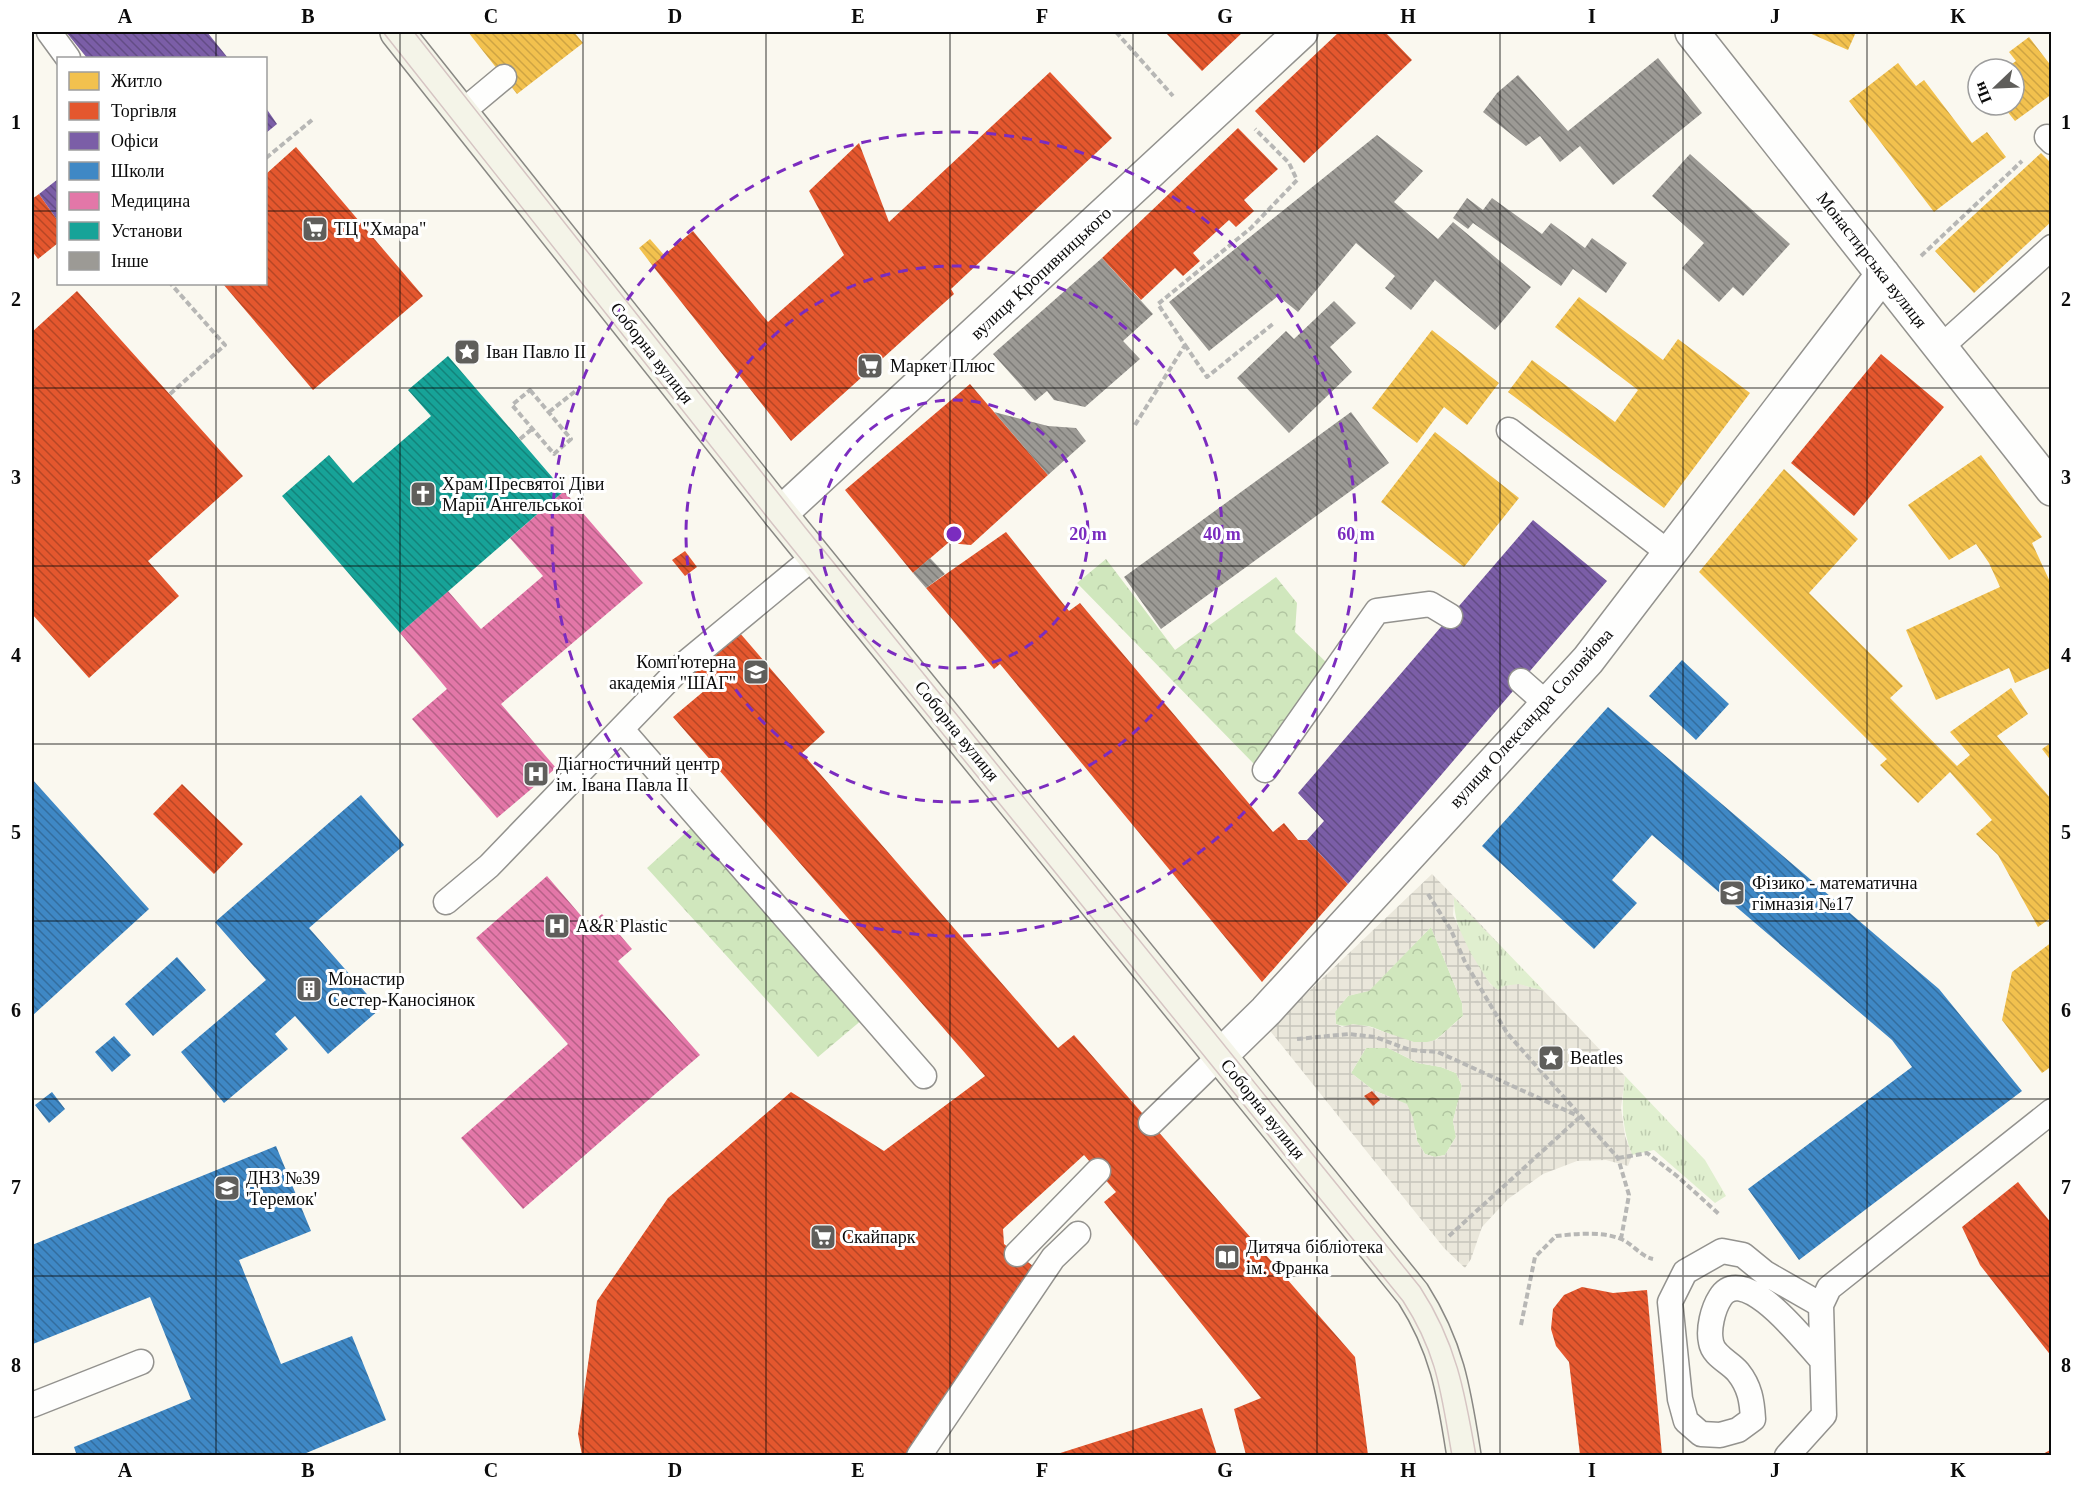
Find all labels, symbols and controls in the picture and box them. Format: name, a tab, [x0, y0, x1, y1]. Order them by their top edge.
text: A	[118, 5, 133, 27]
text: B	[301, 5, 315, 27]
text: C	[484, 5, 498, 27]
text: D	[668, 5, 682, 27]
text: E	[851, 5, 865, 27]
text: F	[1036, 5, 1048, 27]
text: G	[1217, 5, 1233, 27]
text: H	[1400, 5, 1416, 27]
text: I	[1588, 5, 1596, 27]
text: J	[1770, 5, 1780, 27]
text: K	[1950, 5, 1966, 27]
legend	[57, 57, 267, 285]
north arrow	[1966, 57, 2026, 117]
text: Житло	[111, 71, 162, 91]
text: Пн	[1971, 79, 1995, 106]
text: Торгівля	[111, 101, 177, 121]
text: 1	[11, 111, 21, 133]
text: 1	[2061, 111, 2071, 133]
text: Офіси	[111, 131, 159, 151]
text: Школи	[111, 161, 165, 181]
street label: Монастирська вулиця	[1813, 188, 1931, 332]
text: Медицина	[111, 191, 190, 211]
street label: вулиця Кропивницького	[967, 203, 1115, 343]
supermarket icon: ТЦ "Хмара"	[300, 214, 330, 244]
place label: ТЦ "Хмара"	[334, 219, 426, 239]
text: Установи	[111, 221, 183, 241]
text: Інше	[111, 251, 148, 271]
text: 2	[11, 288, 21, 310]
text: 2	[2061, 288, 2071, 310]
street label: Соборна вулиця	[606, 298, 698, 408]
place icon: Іван Павло II	[452, 337, 482, 367]
place label: Іван Павло II	[486, 342, 586, 362]
supermarket icon: Маркет Плюс	[855, 351, 885, 381]
place label: Маркет Плюс	[890, 356, 995, 376]
text: 3	[11, 466, 21, 488]
text: 3	[2061, 466, 2071, 488]
place label: Храм Пресвятої Діви Марії Ангельської	[442, 474, 605, 515]
church icon: Храм Пресвятої Діви Марії Ангельської	[408, 479, 438, 509]
centre of rings	[944, 524, 964, 544]
text: 20 m	[1069, 524, 1107, 544]
text: 40 m	[1203, 524, 1241, 544]
text: 60 m	[1337, 524, 1375, 544]
street label: вулиця Олександра Соловйова	[1445, 624, 1617, 812]
text: 4	[11, 644, 21, 666]
text: 4	[2061, 644, 2071, 666]
place label: Комп'ютерна академія "ШАГ"	[609, 652, 736, 693]
school or university icon: Комп'ютерна академія "ШАГ"	[741, 657, 771, 687]
street label: Соборна вулиця	[911, 677, 1003, 785]
place label: Діагностичний центр ім. Івана Павла II	[556, 754, 720, 795]
hospital icon: Діагностичний центр ім. Івана Павла II	[521, 759, 551, 789]
text: 5	[11, 821, 21, 843]
text: 5	[2061, 821, 2071, 843]
place label: Фізико - математична гімназія №17	[1752, 873, 1917, 914]
school or university icon: Фізико - математична гімназія №17	[1717, 878, 1747, 908]
hospital icon: A&R Plastic	[542, 911, 572, 941]
place label: A&R Plastic	[576, 916, 668, 936]
place label: Монастир Сестер-Каносіянок	[328, 969, 475, 1010]
building icon: Монастир Сестер-Каносіянок	[294, 974, 324, 1004]
text: 6	[11, 999, 21, 1021]
text: 6	[2061, 999, 2071, 1021]
place icon: Beatles	[1536, 1043, 1566, 1073]
place label: Beatles	[1570, 1048, 1623, 1068]
street label: Соборна вулиця	[1217, 1055, 1309, 1163]
place label: ДНЗ №39 'Теремок'	[246, 1168, 320, 1209]
school or university icon: ДНЗ №39 'Теремок'	[212, 1173, 242, 1203]
text: 7	[11, 1176, 21, 1198]
text: 7	[2061, 1176, 2071, 1198]
supermarket icon: Скайпарк	[808, 1222, 838, 1252]
place label: Скайпарк	[842, 1227, 916, 1247]
place label: Дитяча бібліотека ім. Франка	[1246, 1237, 1383, 1278]
library icon: Дитяча бібліотека ім. Франка	[1212, 1242, 1242, 1272]
text: 8	[11, 1354, 21, 1376]
text: 8	[2061, 1354, 2071, 1376]
text: A	[118, 1459, 133, 1481]
text: B	[301, 1459, 315, 1481]
text: C	[484, 1459, 498, 1481]
text: D	[668, 1459, 682, 1481]
text: E	[851, 1459, 865, 1481]
text: F	[1036, 1459, 1048, 1481]
text: G	[1217, 1459, 1233, 1481]
text: H	[1400, 1459, 1416, 1481]
text: I	[1588, 1459, 1596, 1481]
text: J	[1770, 1459, 1780, 1481]
text: K	[1950, 1459, 1966, 1481]

